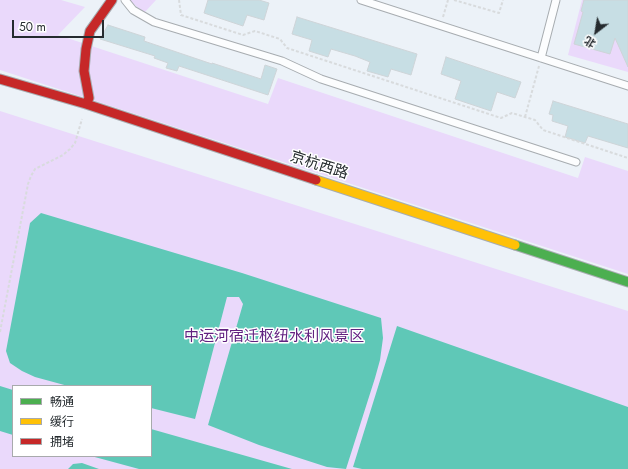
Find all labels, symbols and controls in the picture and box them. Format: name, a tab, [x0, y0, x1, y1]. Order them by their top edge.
scale bar	[14, 12, 106, 38]
north arrow	[576, 12, 616, 52]
text: 50 m	[19, 18, 46, 36]
text: 北	[581, 33, 599, 52]
street label: 京杭西路	[288, 148, 350, 184]
park label: 中运河宿迁枢纽水利风景区	[184, 328, 364, 346]
legend	[12, 385, 152, 457]
text: 畅通	[50, 393, 74, 411]
text: 缓行	[50, 413, 74, 431]
text: 拥堵	[50, 433, 74, 451]

